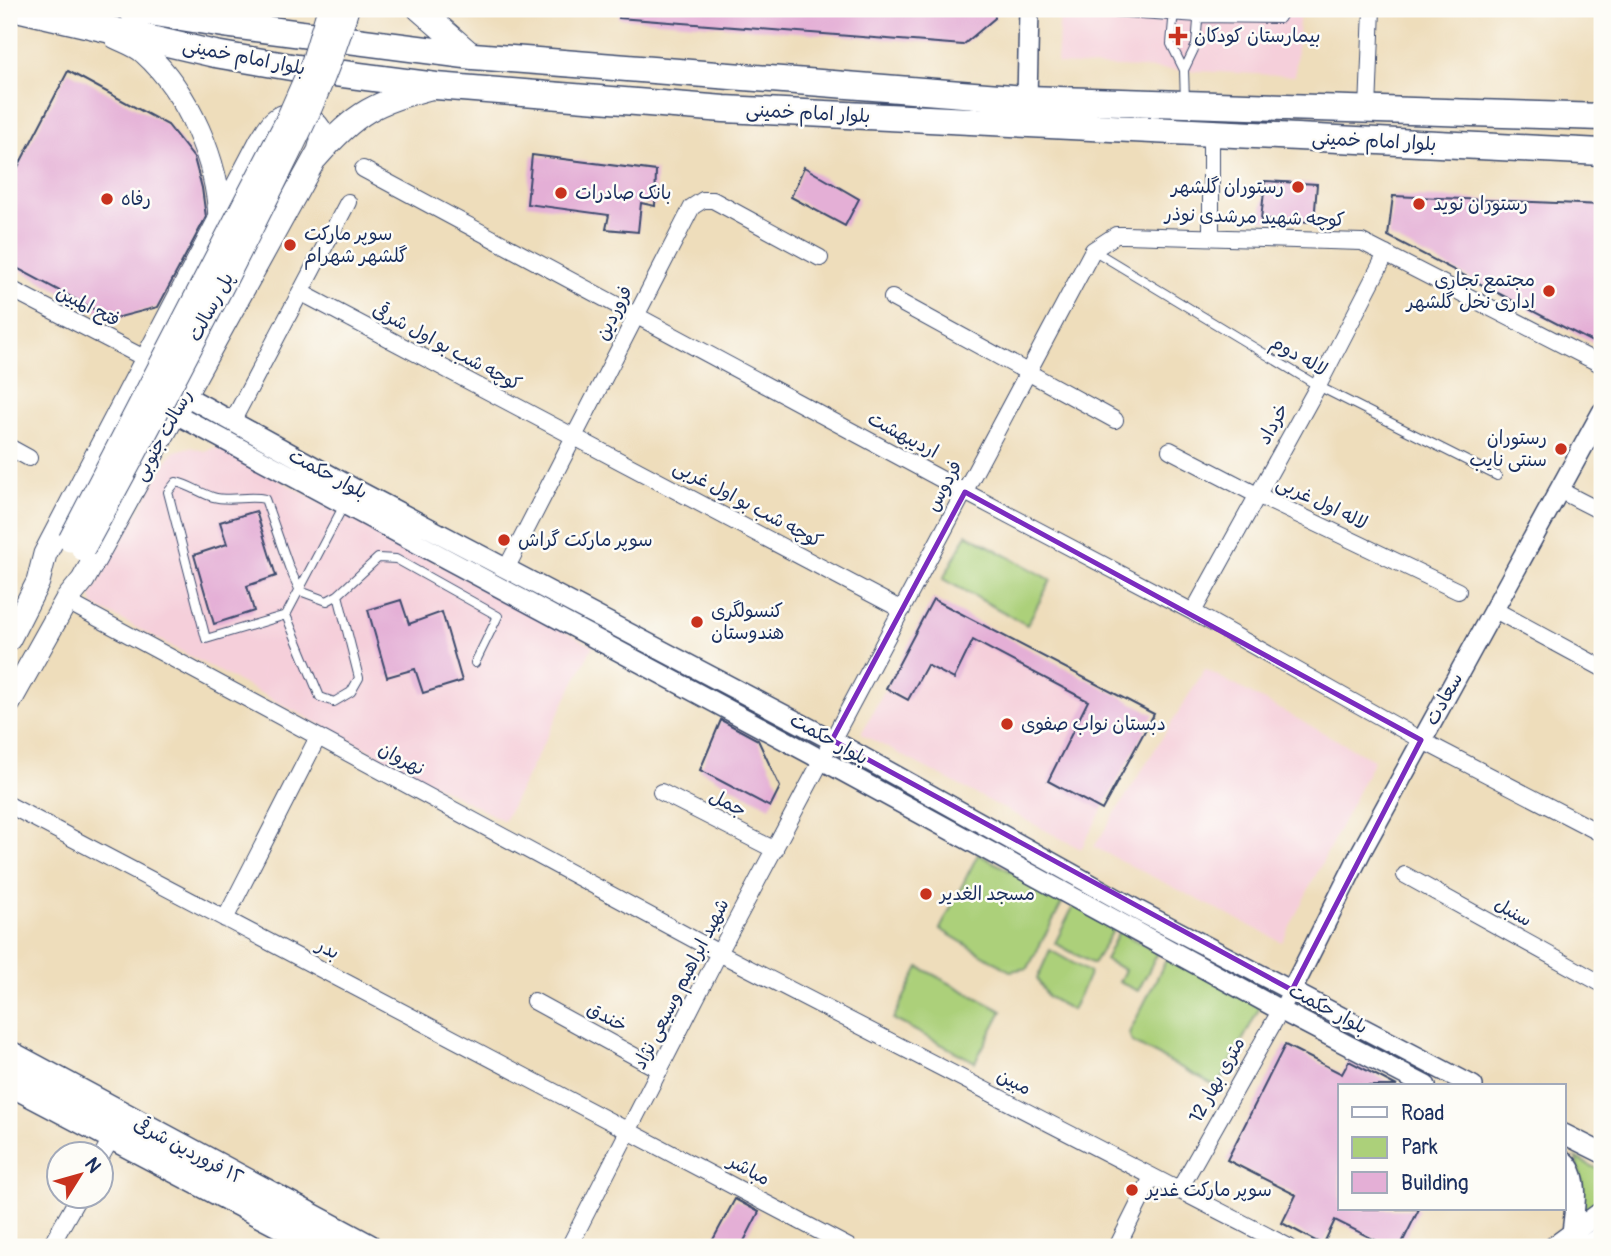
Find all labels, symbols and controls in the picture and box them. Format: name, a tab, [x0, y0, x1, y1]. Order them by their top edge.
place label: بیمارستان کودکان	[1194, 24, 1320, 48]
marker: بیمارستان کودکان	[1168, 26, 1188, 46]
street label: بلوار امام خمینی	[180, 33, 307, 83]
street label: بلوار امام خمینی	[745, 98, 871, 130]
street label: بلوار امام خمینی	[1311, 126, 1437, 158]
place label: رستوران گلشهر	[1169, 175, 1284, 199]
marker: رستوران گلشهر	[1290, 179, 1306, 195]
place label: بانک صادرات	[575, 181, 671, 205]
marker: بانک صادرات	[553, 185, 569, 201]
place label: رفاه	[121, 187, 151, 211]
marker: رفاه	[99, 191, 115, 207]
place label: رستوران نوید	[1433, 192, 1528, 216]
marker: رستوران نوید	[1411, 196, 1427, 212]
street label: کوچه شهید مرشدی نوذر	[1163, 202, 1345, 232]
place label: سوپر مارکت گلشهر شهرام	[304, 222, 408, 270]
marker: سوپر مارکت گلشهر شهرام	[282, 237, 298, 253]
place label: مجتمع تجاری اداری نخل گلشهر	[1404, 268, 1535, 314]
street label: پل رسالت	[183, 269, 239, 345]
street label: فتح المبین	[52, 280, 124, 332]
street label: فروردین	[590, 282, 638, 344]
marker: مجتمع تجاری اداری نخل گلشهر	[1541, 283, 1557, 299]
street label: کوچه شب بو اول شرقی	[368, 297, 526, 396]
street label: لاله دوم	[1265, 330, 1332, 384]
street label: رسالت جنوبی	[128, 385, 198, 485]
street label: خرداد	[1252, 399, 1294, 449]
street label: اردیبهشت	[863, 406, 943, 464]
place label: رستوران سنتی نایب	[1469, 426, 1547, 472]
marker: رستوران سنتی نایب	[1553, 441, 1569, 457]
street label: بلوار حکمت	[284, 443, 372, 505]
street label: کوچه شب بو اول غربی	[669, 455, 827, 553]
street label: فردوس	[921, 456, 967, 516]
street label: لاله اول غربی	[1272, 471, 1372, 535]
place label: سوپر مارکت گراش	[518, 528, 653, 552]
marker: سوپر مارکت گراش	[496, 532, 512, 548]
place label: کنسولگری هندوستان	[711, 599, 784, 645]
marker: کنسولگری هندوستان	[689, 614, 705, 630]
street label: سعادت	[1420, 668, 1468, 730]
street label: بلوار حکمت	[786, 708, 872, 770]
place label: دبستان نواب صفوی	[1021, 712, 1166, 736]
marker: دبستان نواب صفوی	[999, 716, 1015, 732]
street label: نهروان	[374, 737, 430, 781]
street label: جمل	[705, 784, 751, 822]
place label: مسجد الغدیر	[938, 882, 1035, 906]
marker: مسجد الغدیر	[918, 886, 934, 902]
street label: سنبل	[1490, 892, 1536, 932]
street label: شهید ابراهیم وسیعی نژاد	[628, 895, 736, 1074]
street label: بدر	[311, 932, 344, 965]
street label: بلوار حکمت	[1284, 978, 1372, 1040]
street label: خندق	[583, 996, 631, 1038]
street label: 12 متری بهار	[1184, 1033, 1250, 1127]
street label: مبین	[993, 1063, 1035, 1101]
legend	[1338, 1084, 1566, 1210]
text: Road	[1401, 1100, 1445, 1127]
street label: ١٢ فروردین شرقی	[129, 1111, 249, 1190]
text: Park	[1401, 1134, 1438, 1161]
north arrow	[46, 1140, 116, 1210]
street label: مباشر	[722, 1148, 774, 1191]
text: N	[79, 1153, 106, 1178]
text: Building	[1401, 1170, 1468, 1197]
place label: سوپر مارکت غدیر	[1144, 1178, 1272, 1202]
marker: سوپر مارکت غدیر	[1124, 1182, 1140, 1198]

